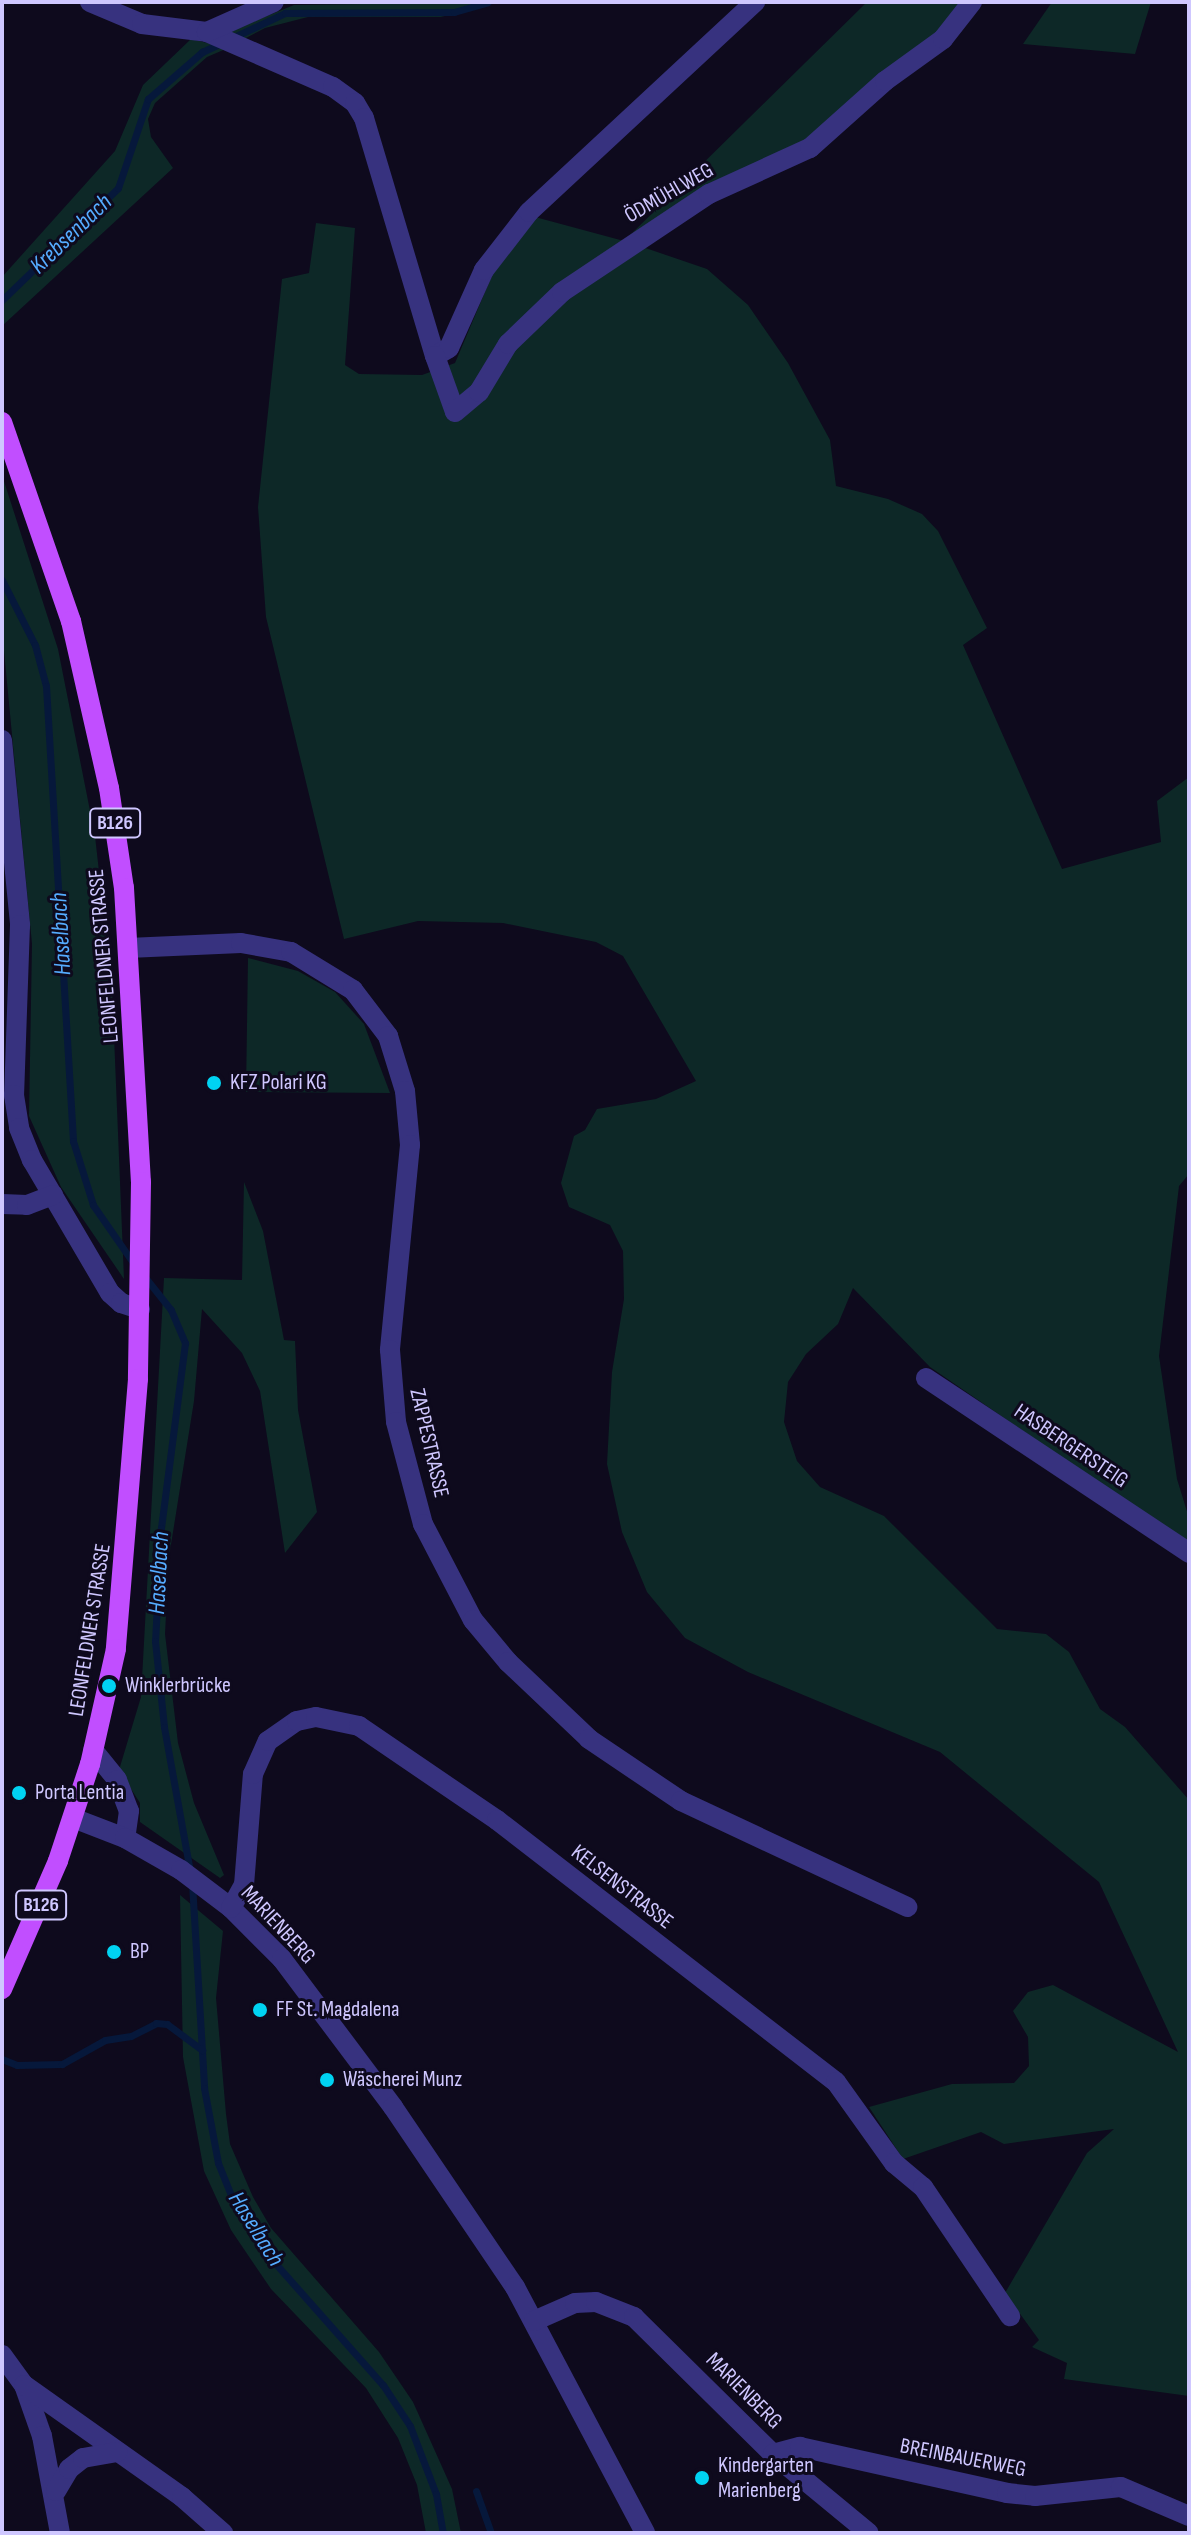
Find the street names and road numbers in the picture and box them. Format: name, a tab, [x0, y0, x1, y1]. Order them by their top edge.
street label: ÖDMÜHLWEG	[620, 157, 718, 229]
road number: B126	[89, 807, 141, 839]
street label: LEONFELDNER STRASSE	[83, 868, 125, 1044]
street label: ZAPPESTRASSE	[404, 1386, 454, 1500]
street label: HASBERGERSTEIG	[1009, 1398, 1133, 1494]
street label: LEONFELDNER STRASSE	[63, 1542, 117, 1718]
street label: KELSENSTRASSE	[566, 1839, 678, 1935]
street label: MARIENBERG	[235, 1880, 321, 1970]
road number: B126	[15, 1889, 67, 1921]
street label: MARIENBERG	[700, 2347, 788, 2435]
street label: BREINBAUERWEG	[898, 2433, 1028, 2483]

